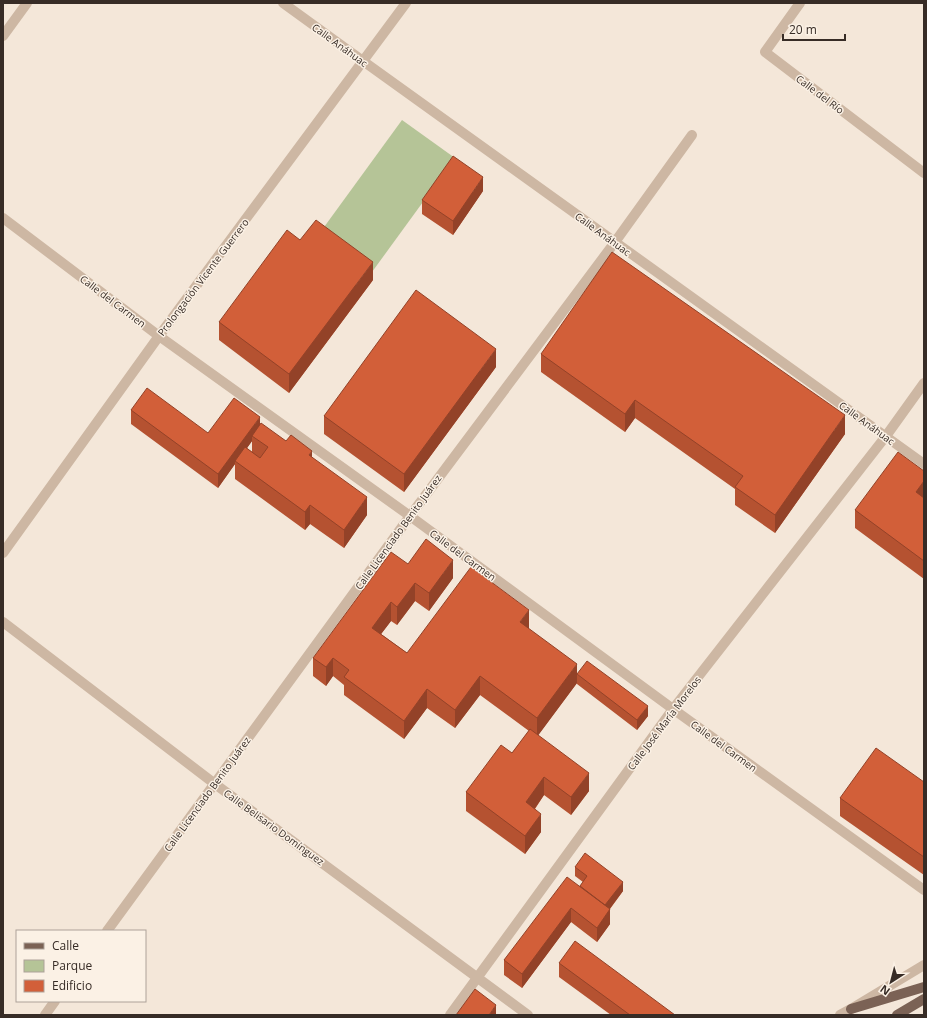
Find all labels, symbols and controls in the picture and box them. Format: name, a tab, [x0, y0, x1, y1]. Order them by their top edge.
scale bar	[783, 16, 845, 42]
street label: Calle Anáhuac	[309, 20, 371, 70]
text: 20 m	[789, 21, 817, 38]
street label: Calle del Río	[793, 71, 847, 117]
street label: Calle Anáhuac	[572, 209, 634, 259]
street label: Prolongación Vicente Guerrero	[154, 215, 252, 339]
street label: Calle del Carmen	[77, 272, 149, 330]
street label: Calle Anáhuac	[836, 398, 898, 448]
street label: Calle Licenciado Benito Juárez	[352, 472, 445, 592]
street label: Calle del Carmen	[427, 526, 499, 584]
street label: Calle José María Morelos	[624, 673, 704, 773]
street label: Calle del Carmen	[688, 717, 760, 775]
street label: Calle Licenciado Benito Juárez	[161, 734, 254, 854]
street label: Calle Belisario Domínguez	[221, 786, 327, 868]
legend	[16, 930, 146, 1002]
text: Calle	[52, 937, 79, 954]
text: Parque	[52, 957, 92, 974]
north arrow	[871, 962, 911, 1002]
text: Edificio	[52, 977, 92, 994]
text: N	[877, 982, 893, 999]

